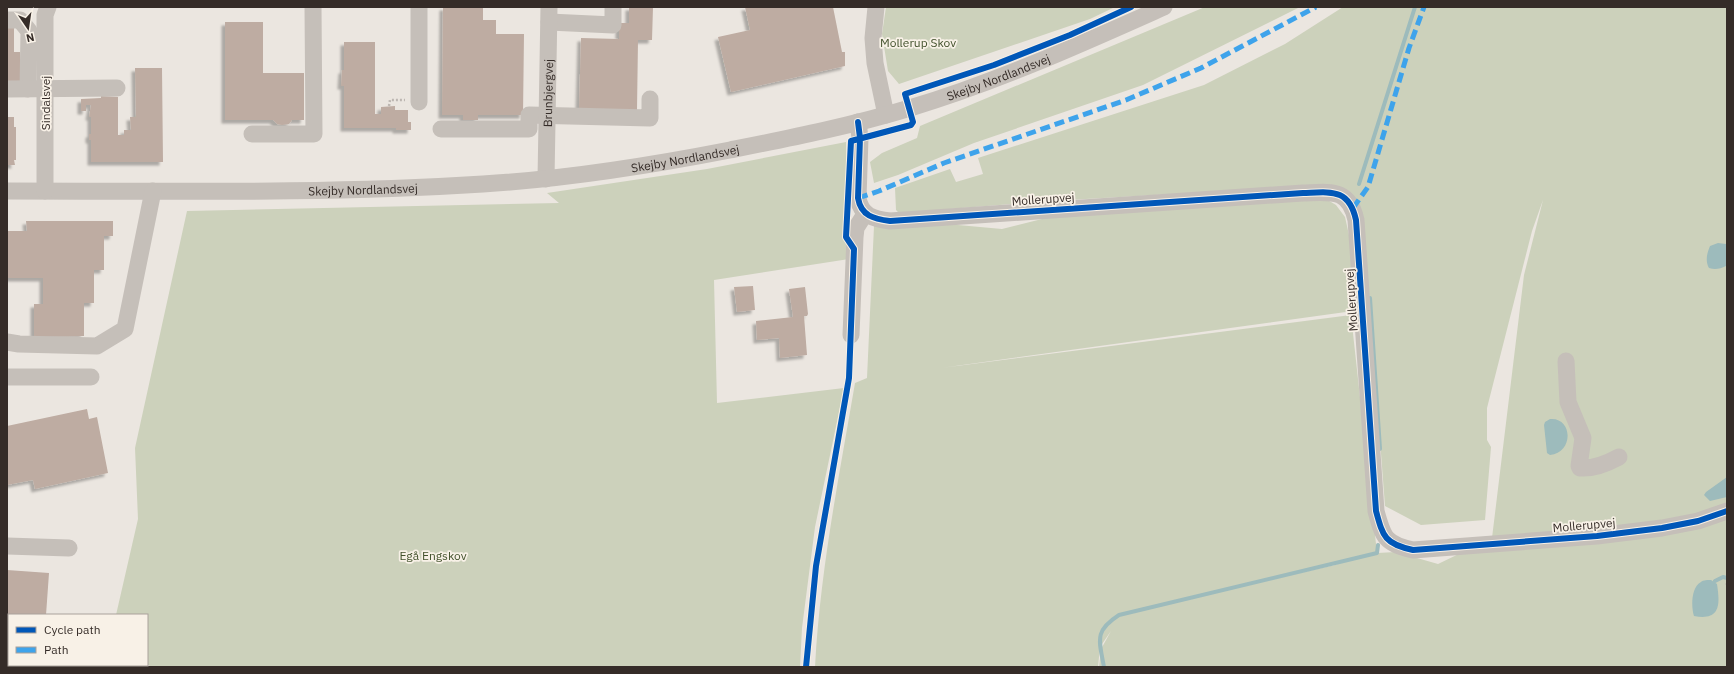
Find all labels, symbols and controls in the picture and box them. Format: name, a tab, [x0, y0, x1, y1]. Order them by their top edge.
north arrow	[8, 8, 48, 48]
text: N	[25, 30, 36, 45]
park label: Mollerup Skov	[880, 35, 956, 50]
street label: Skejby Nordlandsvej	[944, 50, 1052, 103]
street label: Brunbjergvej	[539, 59, 556, 127]
street label: Sindalsvej	[38, 76, 53, 130]
street label: Skejby Nordlandsvej	[630, 141, 740, 175]
street label: Skejby Nordlandsvej	[308, 180, 418, 198]
street label: Mollerupvej	[1011, 189, 1075, 209]
street label: Mollerupvej	[1341, 268, 1361, 332]
street label: Mollerupvej	[1552, 515, 1616, 535]
park label: Egå Engskov	[399, 548, 467, 563]
legend	[8, 614, 148, 666]
text: Cycle path	[44, 622, 101, 637]
text: Path	[44, 642, 69, 657]

